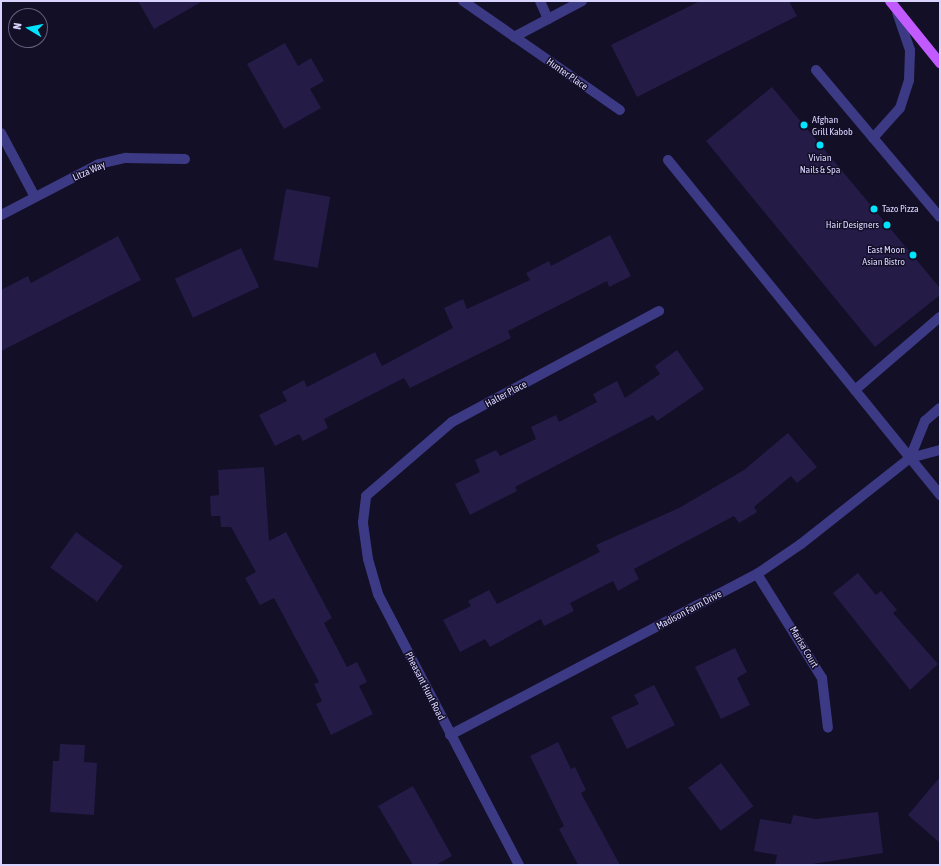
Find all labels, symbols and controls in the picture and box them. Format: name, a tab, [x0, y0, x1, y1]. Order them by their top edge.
north arrow	[8, 8, 48, 48]
text: N	[11, 22, 24, 30]
street label: Hunter Place	[544, 55, 590, 93]
place label: Afghan Grill Kabob	[812, 113, 853, 136]
marker: Afghan Grill Kabob	[799, 120, 809, 130]
marker: Vivian Nails & Spa	[815, 140, 825, 150]
place label: Vivian Nails & Spa	[800, 151, 840, 174]
street label: Litza Way	[71, 159, 107, 183]
place label: Tazo Pizza	[882, 203, 919, 215]
marker: Tazo Pizza	[869, 204, 879, 214]
place label: Hair Designers	[826, 219, 879, 231]
marker: Hair Designers	[882, 220, 892, 230]
place label: East Moon Asian Bistro	[862, 243, 905, 266]
marker: East Moon Asian Bistro	[908, 250, 918, 260]
street label: Halter Place	[483, 378, 529, 410]
street label: Madison Farm Drive	[654, 588, 724, 632]
street label: Marisa Court	[787, 624, 821, 670]
street label: Pheasant Hunt Road	[403, 650, 447, 722]

